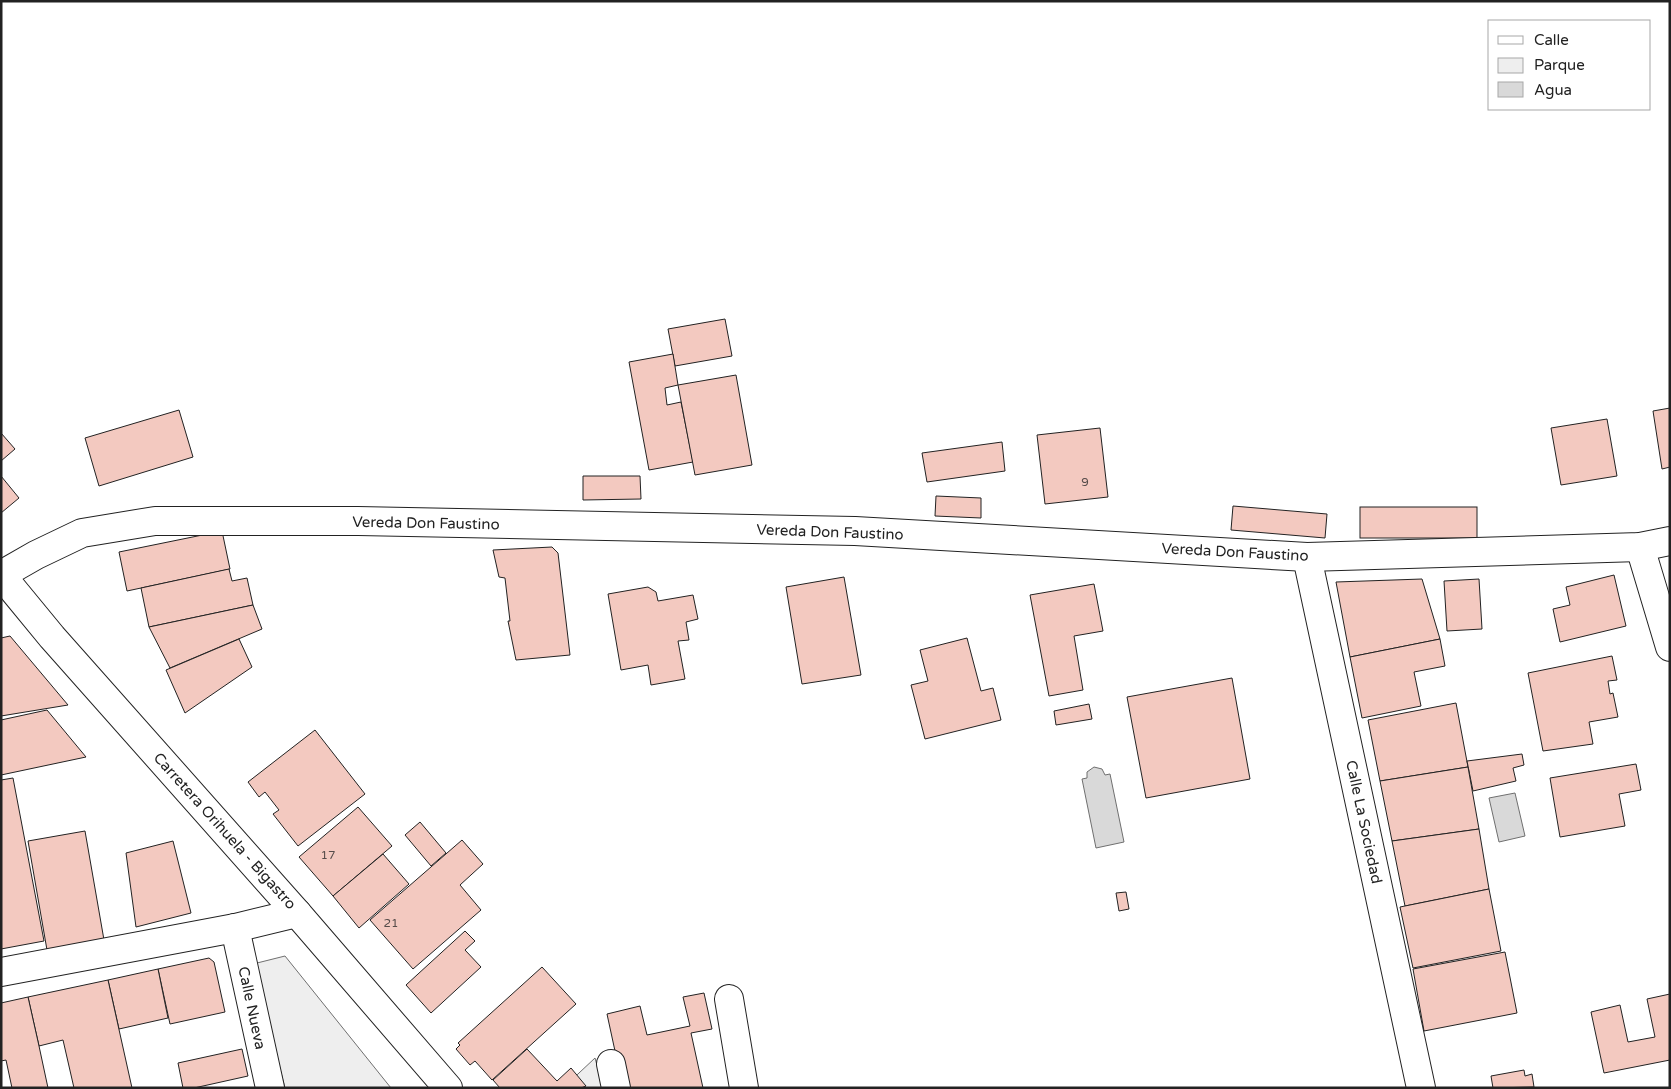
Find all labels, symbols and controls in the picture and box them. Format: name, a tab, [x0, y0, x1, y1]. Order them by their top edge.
legend	[1488, 20, 1651, 110]
text: Calle	[1534, 31, 1569, 49]
text: Parque	[1534, 56, 1585, 74]
text: Agua	[1534, 81, 1572, 99]
house number: 9	[1081, 475, 1089, 489]
street label: Vereda Don Faustino	[352, 513, 500, 533]
street label: Vereda Don Faustino	[756, 520, 904, 544]
street label: Vereda Don Faustino	[1161, 539, 1309, 565]
street label: Carretera Orihuela - Bigastro	[150, 749, 300, 913]
street label: Calle La Sociedad	[1342, 759, 1386, 885]
house number: 17	[320, 848, 336, 862]
house number: 21	[383, 916, 399, 930]
street label: Calle Nueva	[234, 965, 270, 1051]

